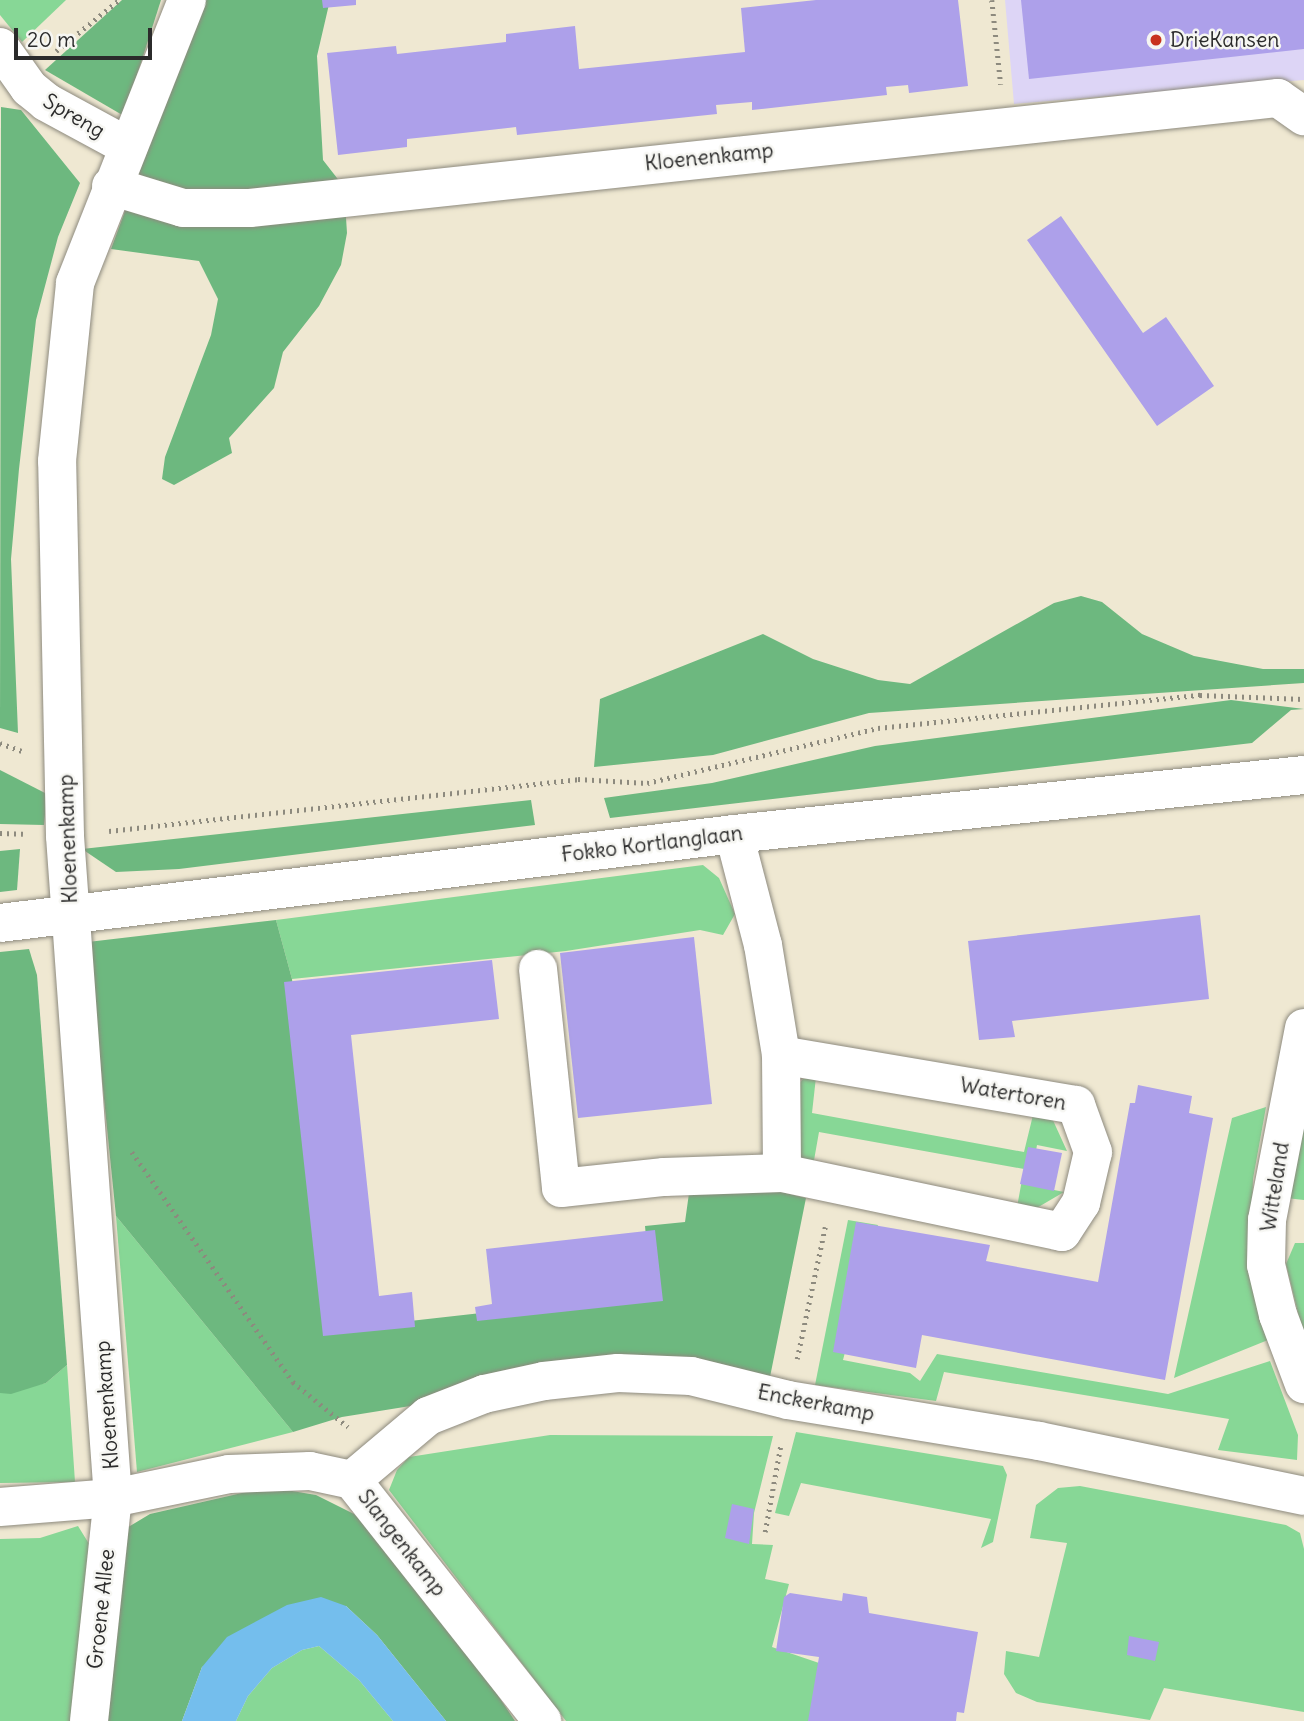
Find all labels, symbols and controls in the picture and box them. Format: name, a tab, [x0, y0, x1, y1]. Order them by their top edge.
scale bar	[18, 14, 156, 58]
text: 20 m	[27, 26, 76, 53]
place label: DrieKansen	[1170, 27, 1279, 53]
marker: DrieKansen	[1148, 32, 1164, 48]
street label: Spreng	[39, 88, 109, 144]
street label: Kloenenkamp	[643, 138, 775, 176]
street label: Kloenenkamp	[53, 774, 83, 904]
street label: Fokko Kortlanglaan	[560, 820, 744, 868]
street label: Watertoren	[958, 1072, 1068, 1116]
street label: Witteland	[1255, 1140, 1295, 1234]
street label: Kloenenkamp	[90, 1340, 124, 1470]
street label: Enckerkamp	[755, 1379, 877, 1427]
street label: Slangenkamp	[352, 1485, 452, 1601]
street label: Groene Allee	[82, 1548, 120, 1670]

